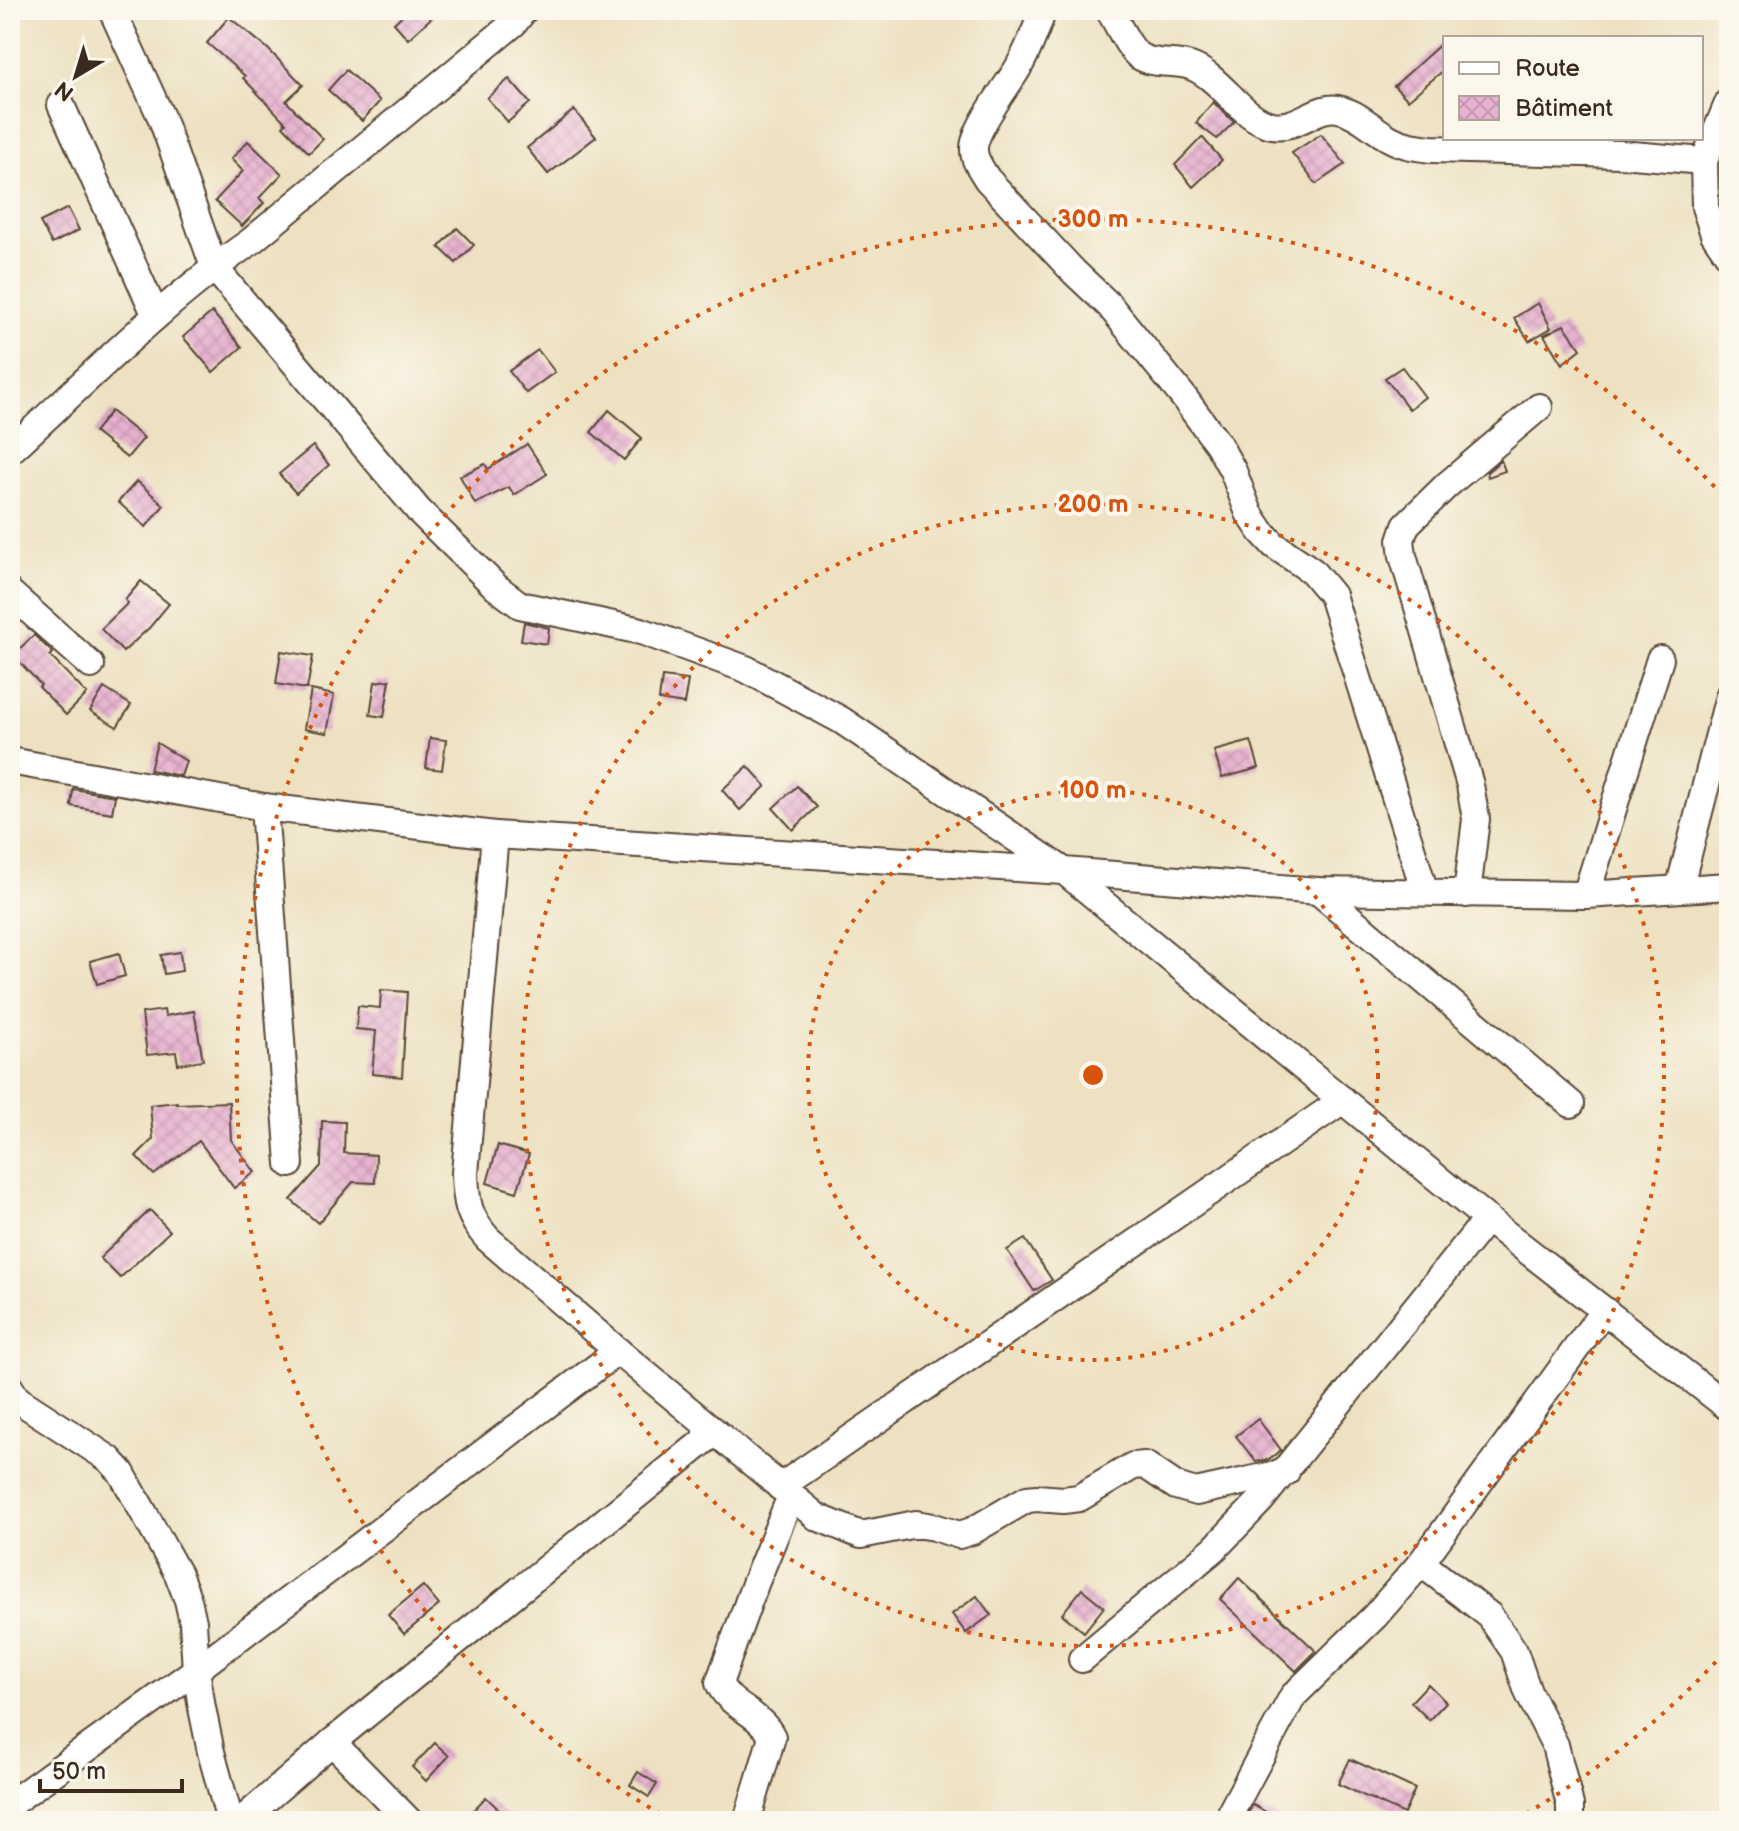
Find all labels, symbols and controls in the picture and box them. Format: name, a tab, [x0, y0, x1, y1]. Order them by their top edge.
north arrow	[36, 36, 116, 116]
legend	[1443, 36, 1703, 140]
text: Route	[1515, 54, 1580, 83]
text: N	[50, 75, 79, 106]
text: Bâtiment	[1515, 94, 1614, 123]
text: 300 m	[1058, 205, 1128, 234]
text: 200 m	[1058, 490, 1128, 519]
text: 100 m	[1060, 776, 1126, 805]
centre of rings	[1079, 1061, 1107, 1089]
scale bar	[40, 1743, 182, 1793]
text: 50 m	[52, 1757, 106, 1786]

